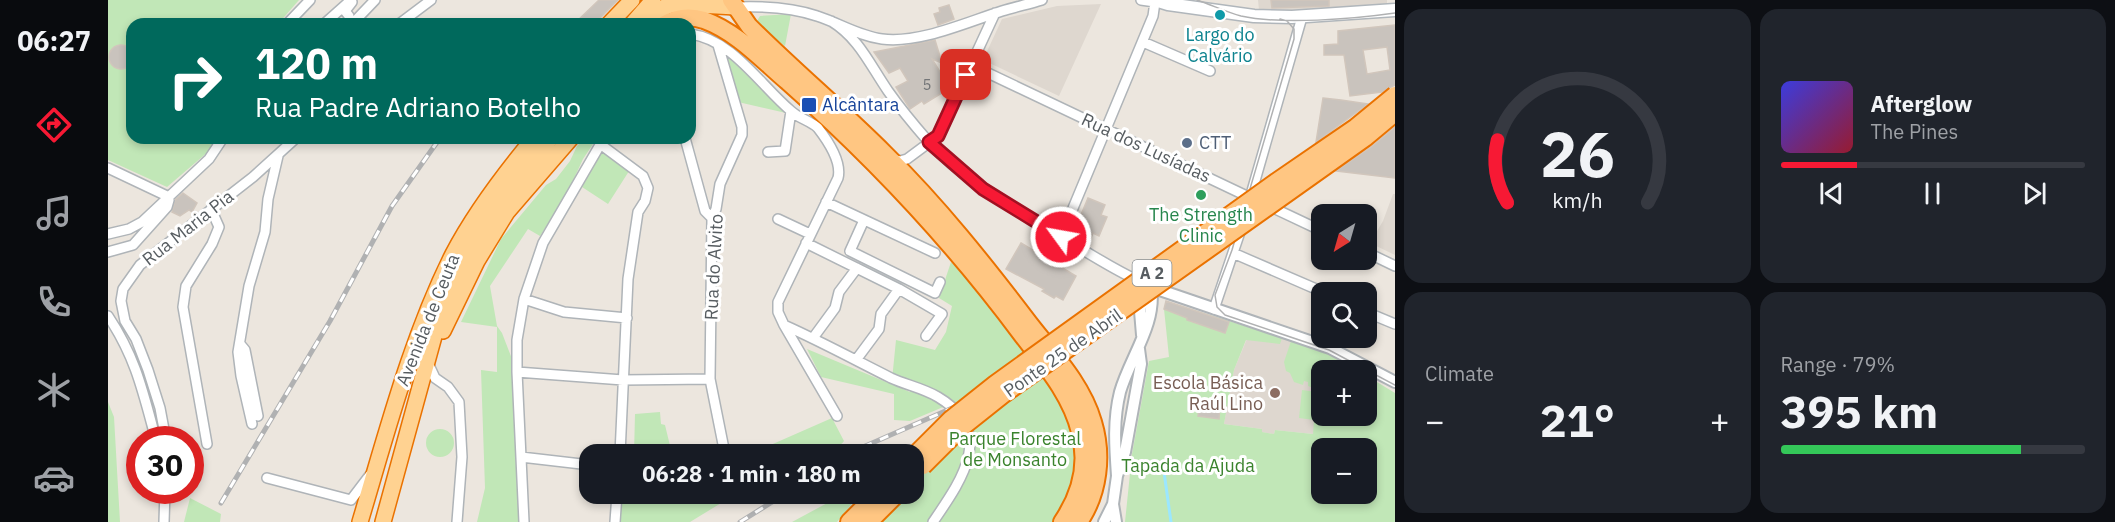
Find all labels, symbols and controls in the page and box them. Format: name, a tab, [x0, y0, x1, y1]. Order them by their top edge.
marker: Largo do Calvário	[1213, 8, 1227, 22]
text: 06:27	[17, 23, 91, 58]
place label: Largo do Calvário	[1185, 23, 1255, 67]
text: 120 m	[255, 36, 378, 91]
icon: right	[156, 42, 234, 120]
pin	[940, 49, 991, 100]
icon: arrive	[949, 58, 982, 91]
house number: 5	[922, 75, 932, 94]
text: Rua Padre Adriano Botelho	[255, 89, 581, 124]
text: Afterglow	[1871, 89, 1972, 118]
place label: Alcântara	[822, 93, 900, 116]
marker: Alcântara	[800, 96, 818, 114]
icon: directions	[33, 104, 75, 146]
street label: Rua dos Lusíadas	[1078, 108, 1214, 188]
text: 26	[1540, 113, 1615, 194]
text: The Pines	[1871, 118, 1958, 145]
place label: CTT	[1199, 131, 1231, 154]
marker: CTT	[1180, 136, 1194, 150]
icon: previous	[1815, 177, 1848, 210]
icon: pause	[1916, 177, 1949, 210]
icon: next	[2018, 177, 2051, 210]
street label: Rua Maria Pia	[137, 185, 238, 270]
text: km/h	[1552, 186, 1602, 214]
marker: The Strength Clinic	[1194, 188, 1208, 202]
icon: music	[33, 192, 75, 234]
place label: The Strength Clinic	[1149, 203, 1253, 247]
north arrow	[1311, 204, 1377, 270]
map controls	[1311, 204, 1377, 504]
position arrow	[1029, 205, 1093, 269]
street label: Rua do Alvito	[699, 213, 728, 321]
street label: Avenida de Ceuta	[391, 250, 465, 389]
road number: A 2	[1132, 260, 1172, 286]
icon: phone	[33, 281, 75, 323]
button: search	[1311, 282, 1377, 348]
street label: Ponte 25 de Abril	[999, 303, 1127, 402]
text: Range · 79%	[1781, 351, 1895, 378]
button: +	[1311, 360, 1377, 426]
text: Climate	[1425, 360, 1494, 387]
icon: climate	[33, 369, 75, 411]
place label: Escola Básica Raúl Lino	[1153, 371, 1263, 415]
text: 395 km	[1781, 382, 1938, 440]
marker: Escola Básica Raúl Lino	[1268, 386, 1282, 400]
text: 21°	[1540, 391, 1615, 449]
text: −	[1425, 399, 1445, 442]
text: +	[1710, 399, 1730, 442]
speed limit sign: 30	[126, 426, 204, 504]
park label: Parque Florestal de Monsanto	[949, 427, 1081, 471]
button: −	[1311, 438, 1377, 504]
park label: Tapada da Ajuda	[1121, 454, 1255, 477]
icon: car	[33, 457, 75, 499]
text: 06:28 · 1 min · 180 m	[642, 459, 861, 488]

